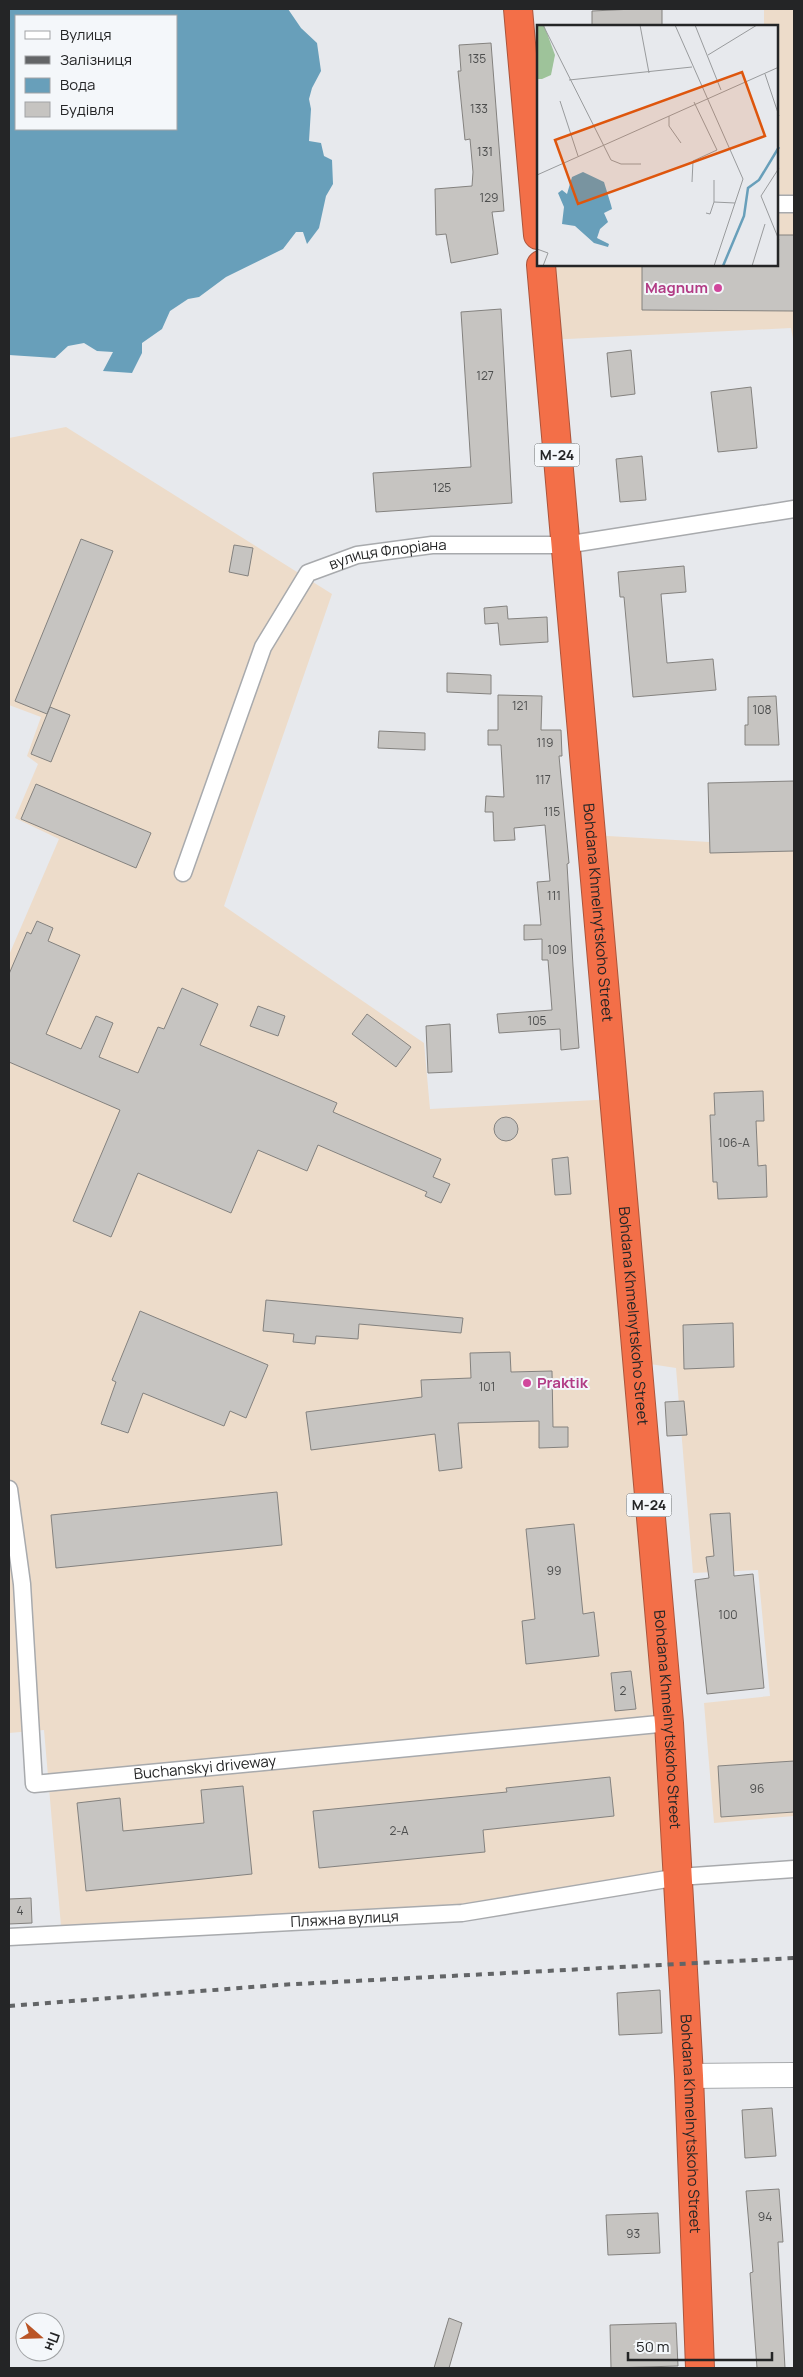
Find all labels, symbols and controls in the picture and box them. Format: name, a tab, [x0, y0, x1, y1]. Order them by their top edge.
legend	[15, 15, 178, 130]
text: Вулиця	[60, 24, 112, 45]
inset map	[537, 25, 778, 266]
text: Залізниця	[60, 49, 132, 70]
house number: 135	[468, 50, 486, 67]
text: Вода	[60, 74, 95, 95]
text: Будівля	[60, 99, 114, 120]
house number: 133	[470, 100, 488, 117]
house number: 131	[477, 143, 493, 160]
house number: 129	[480, 189, 498, 206]
place label: Magnum	[645, 277, 708, 298]
marker: Magnum	[712, 282, 724, 294]
house number: 127	[476, 367, 494, 384]
road number: М-24	[534, 444, 580, 466]
house number: 125	[433, 479, 451, 496]
street label: вулиця Флоріана	[326, 534, 447, 575]
house number: 121	[512, 697, 528, 714]
house number: 108	[753, 701, 772, 718]
house number: 119	[537, 734, 553, 751]
house number: 117	[535, 771, 551, 788]
street label: Bohdana Khmelnytskoho Street	[578, 802, 618, 1023]
house number: 115	[544, 803, 560, 820]
house number: 111	[547, 887, 561, 904]
house number: 109	[547, 941, 567, 958]
house number: 105	[528, 1012, 547, 1029]
house number: 106-А	[718, 1134, 750, 1151]
street label: Bohdana Khmelnytskoho Street	[614, 1206, 654, 1426]
place label: Praktik	[537, 1372, 589, 1393]
marker: Praktik	[521, 1377, 533, 1389]
house number: 101	[479, 1378, 495, 1395]
road number: М-24	[626, 1494, 672, 1516]
house number: 99	[547, 1562, 561, 1579]
house number: 100	[718, 1606, 738, 1623]
street label: Bohdana Khmelnytskoho Street	[649, 1609, 686, 1829]
house number: 2	[620, 1682, 627, 1699]
street label: Buchanskyi driveway	[133, 1750, 277, 1784]
house number: 96	[750, 1780, 764, 1797]
house number: 2-А	[389, 1822, 409, 1839]
house number: 4	[16, 1902, 24, 1919]
street label: Пляжна вулиця	[290, 1905, 399, 1932]
street label: Bohdana Khmelnytskoho Street	[676, 2014, 706, 2234]
house number: 94	[758, 2208, 772, 2225]
house number: 93	[626, 2225, 640, 2242]
north arrow	[15, 2312, 65, 2362]
text: Пн	[41, 2330, 65, 2354]
scale bar	[628, 2330, 772, 2362]
text: 50 m	[636, 2336, 670, 2357]

